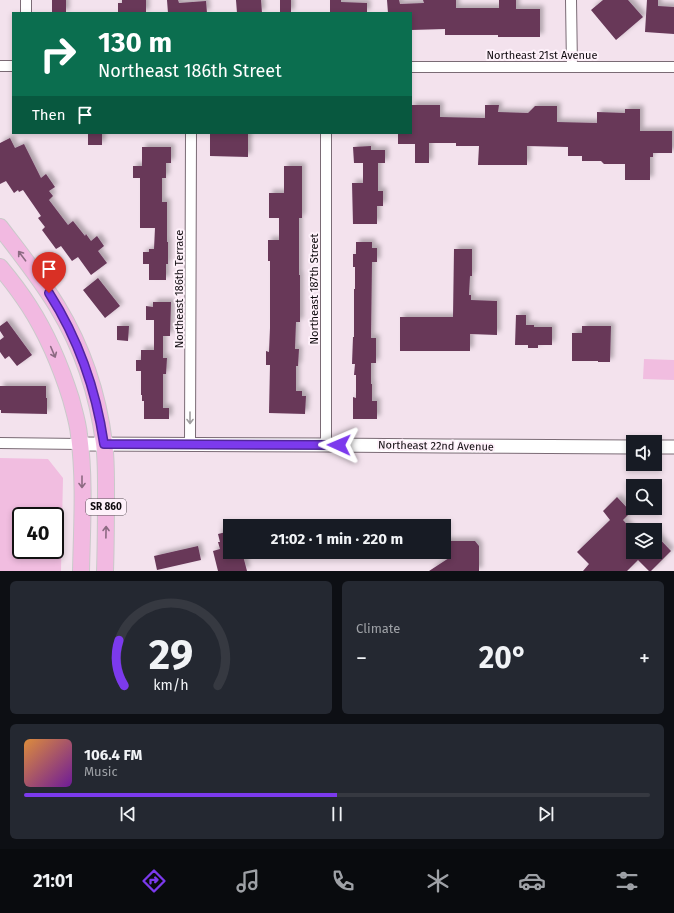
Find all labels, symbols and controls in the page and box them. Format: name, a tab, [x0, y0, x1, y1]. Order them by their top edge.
text: 130 m	[98, 26, 172, 59]
icon: right	[32, 28, 84, 80]
street label: Northeast 21st Avenue	[487, 49, 597, 62]
text: Northeast 186th Street	[98, 60, 282, 82]
icon: arrive	[74, 104, 96, 126]
text: Then	[32, 106, 66, 124]
street label: Northeast 186th Terrace	[173, 230, 186, 348]
street label: Northeast 187th Street	[308, 233, 321, 345]
one-way arrow	[18, 251, 27, 262]
pin	[32, 252, 66, 293]
icon: arrive	[38, 258, 60, 280]
one-way arrow	[50, 346, 57, 358]
one-way arrow	[186, 411, 194, 424]
position arrow	[318, 424, 360, 466]
map controls	[626, 435, 662, 559]
button: sound	[626, 435, 662, 471]
street label: Northeast 22nd Avenue	[378, 438, 494, 454]
one-way arrow	[78, 475, 86, 488]
button: search	[626, 479, 662, 515]
road number: SR 860	[86, 499, 126, 515]
speed limit sign: 40	[12, 507, 64, 559]
button: layers	[626, 523, 662, 559]
one-way arrow	[102, 526, 110, 539]
text: 21:02 · 1 min · 220 m	[271, 530, 403, 548]
text: Climate	[356, 621, 400, 636]
text: 29	[149, 629, 193, 679]
text: 20°	[479, 640, 527, 676]
text: −	[356, 645, 367, 672]
text: +	[639, 645, 650, 672]
text: km/h	[153, 676, 189, 693]
text: 106.4 FM	[84, 746, 142, 764]
text: Music	[84, 764, 118, 779]
icon: previous	[117, 803, 139, 825]
icon: pause	[326, 803, 348, 825]
icon: next	[535, 803, 557, 825]
icon: directions	[140, 867, 168, 895]
icon: music	[234, 867, 262, 895]
icon: phone	[329, 867, 357, 895]
icon: climate	[424, 867, 452, 895]
icon: car	[518, 867, 546, 895]
icon: filters	[613, 867, 641, 895]
text: 21:01	[33, 870, 73, 892]

